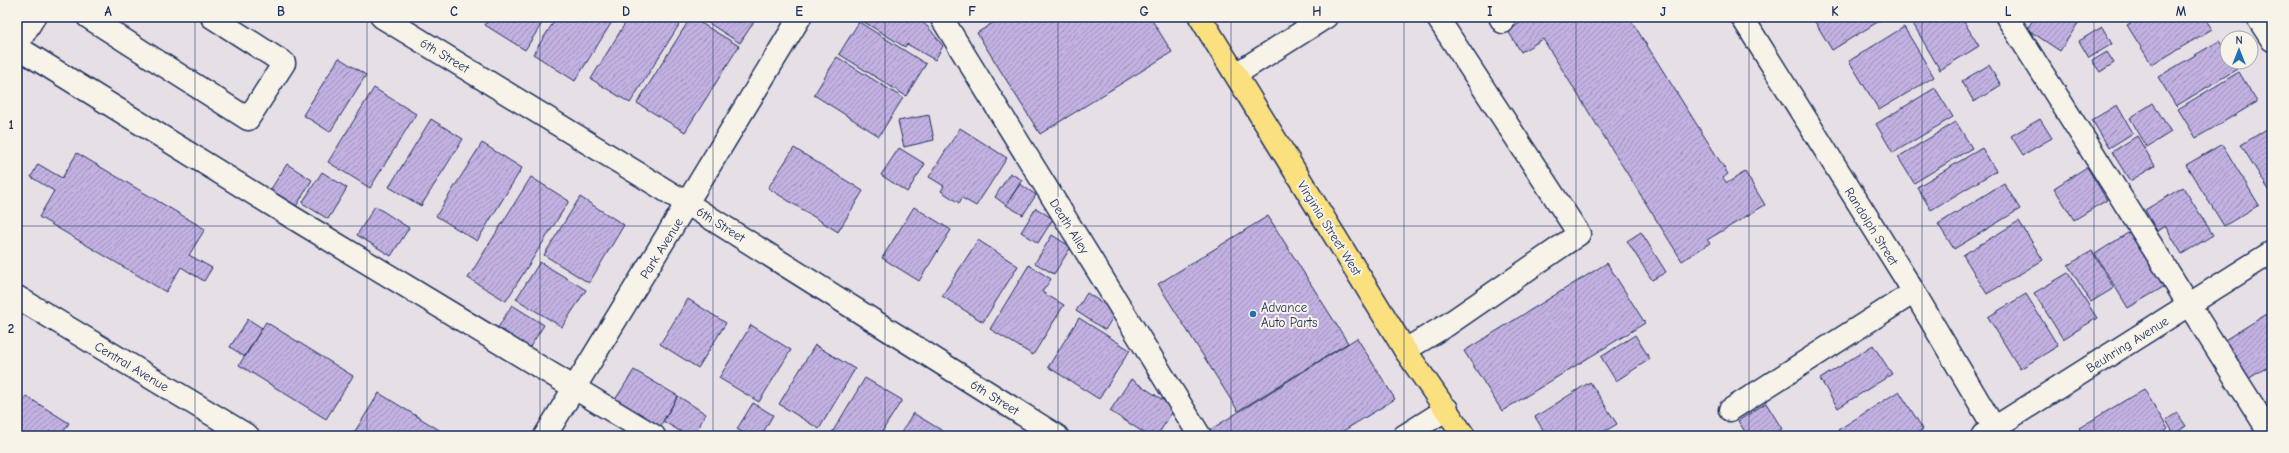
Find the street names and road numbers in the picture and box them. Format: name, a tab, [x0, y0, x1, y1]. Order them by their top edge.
street label: 6th Street	[417, 35, 473, 77]
street label: Virginia Street West	[1294, 178, 1365, 279]
street label: Randolph Street	[1842, 185, 1902, 269]
street label: Death Alley	[1047, 196, 1092, 257]
street label: 6th Street	[694, 204, 749, 246]
street label: Park Avenue	[637, 215, 686, 281]
street label: Beuhring Avenue	[2083, 313, 2172, 376]
street label: Central Avenue	[92, 338, 172, 395]
street label: 6th Street	[968, 377, 1023, 419]

